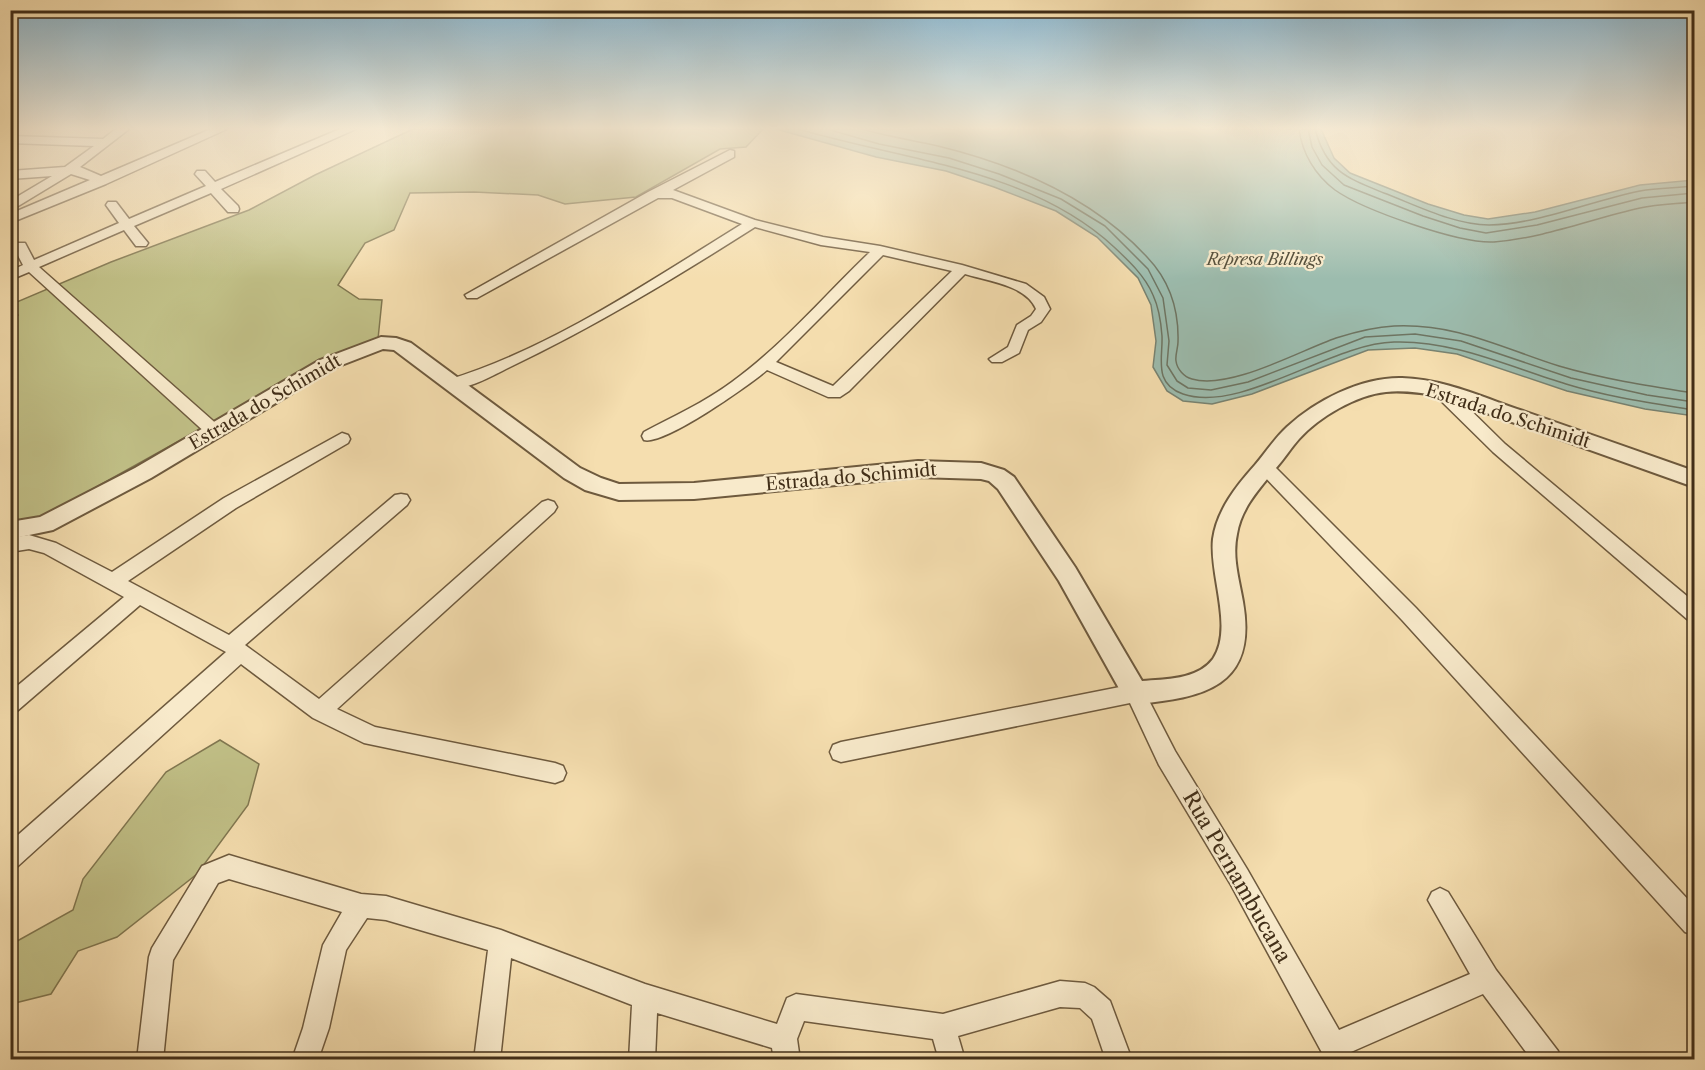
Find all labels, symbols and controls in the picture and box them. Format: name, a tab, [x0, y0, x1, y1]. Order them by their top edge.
water label: Represa Billings	[1205, 249, 1323, 269]
street label: Estrada do Schimidt	[185, 349, 345, 454]
street label: Estrada do Schimidt	[1423, 379, 1594, 453]
street label: Estrada do Schimidt	[764, 458, 938, 495]
street label: Rua Pernambucana	[1178, 786, 1297, 968]

